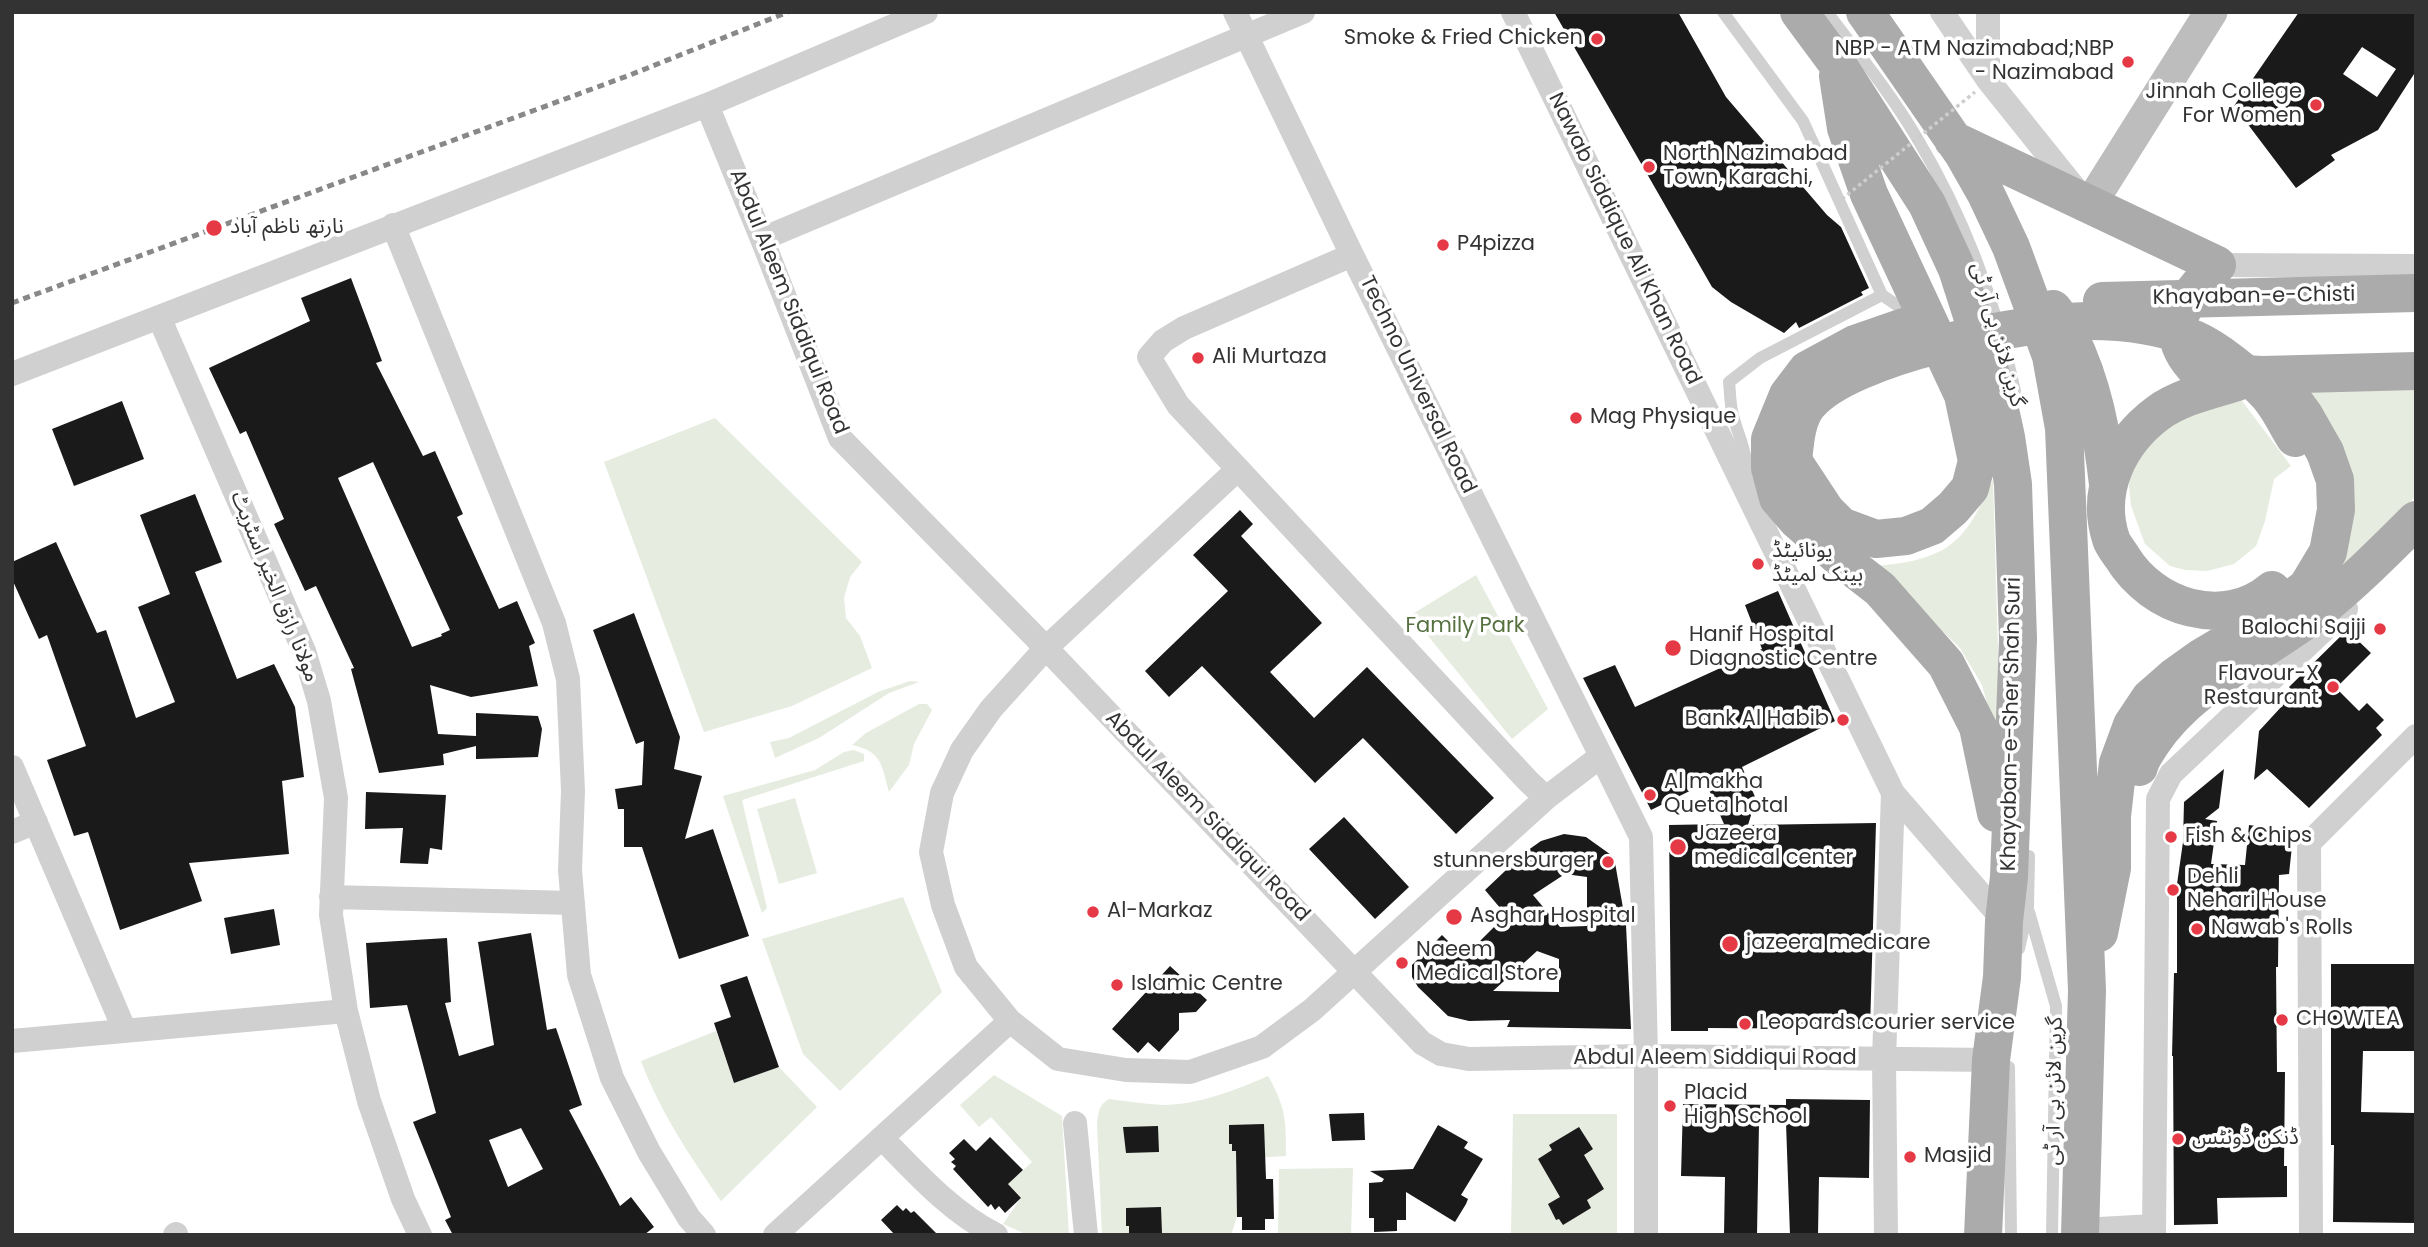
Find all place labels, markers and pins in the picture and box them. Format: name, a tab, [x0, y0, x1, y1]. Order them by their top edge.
place label: Smoke & Fried Chicken	[1344, 26, 1583, 52]
marker: Smoke & Fried Chicken	[1589, 31, 1605, 47]
place label: NBP - ATM Nazimabad;NBP - Nazimabad	[1835, 37, 2114, 87]
marker: NBP - ATM Nazimabad;NBP - Nazimabad	[2120, 54, 2136, 70]
place label: Jinnah College For Women	[2145, 80, 2302, 130]
marker: Jinnah College For Women	[2308, 97, 2324, 113]
place label: North Nazimabad Town, Karachi,	[1663, 142, 1848, 192]
marker: North Nazimabad Town, Karachi,	[1641, 159, 1657, 175]
place label: نارتھ ناظم آباد	[230, 215, 344, 241]
marker: نارتھ ناظم آباد	[204, 218, 224, 238]
place label: P4pizza	[1457, 232, 1535, 258]
marker: P4pizza	[1435, 237, 1451, 253]
place label: Ali Murtaza	[1212, 345, 1327, 371]
marker: Ali Murtaza	[1190, 350, 1206, 366]
place label: Mag Physique	[1590, 405, 1736, 431]
marker: Mag Physique	[1568, 410, 1584, 426]
place label: یونائیٹڈ بینک لمیٹڈ	[1772, 539, 1863, 589]
marker: یونائیٹڈ بینک لمیٹڈ	[1750, 556, 1766, 572]
place label: Balochi Sajji	[2241, 616, 2366, 642]
marker: Balochi Sajji	[2372, 621, 2388, 637]
place label: Hanif Hospital Diagnostic Centre	[1689, 623, 1878, 673]
marker: Hanif Hospital Diagnostic Centre	[1663, 638, 1683, 658]
place label: Flavour-X Restaurant	[2204, 662, 2319, 712]
marker: Flavour-X Restaurant	[2325, 679, 2341, 695]
place label: Bank Al Habib	[1685, 707, 1829, 733]
marker: Bank Al Habib	[1835, 712, 1851, 728]
place label: Al makha Queta hotal	[1664, 770, 1788, 820]
marker: Al makha Queta hotal	[1642, 787, 1658, 803]
place label: Jazeera medical center	[1694, 822, 1853, 872]
place label: Fish & Chips	[2185, 824, 2312, 850]
marker: Fish & Chips	[2163, 829, 2179, 845]
marker: Jazeera medical center	[1668, 837, 1688, 857]
place label: stunnersburger	[1433, 849, 1594, 875]
marker: stunnersburger	[1600, 854, 1616, 870]
place label: Dehli Nehari House	[2187, 865, 2326, 915]
marker: Dehli Nehari House	[2165, 882, 2181, 898]
place label: Al-Markaz	[1107, 899, 1213, 925]
marker: Al-Markaz	[1085, 904, 1101, 920]
place label: Asghar Hospital	[1470, 904, 1636, 930]
marker: Asghar Hospital	[1444, 907, 1464, 927]
place label: Nawab's Rolls	[2211, 916, 2353, 942]
marker: Nawab's Rolls	[2189, 921, 2205, 937]
place label: jazeera medicare	[1746, 931, 1930, 957]
marker: jazeera medicare	[1720, 934, 1740, 954]
place label: Naeem Medical Store	[1416, 938, 1558, 988]
marker: Naeem Medical Store	[1394, 955, 1410, 971]
place label: Islamic Centre	[1131, 972, 1283, 998]
marker: Islamic Centre	[1109, 977, 1125, 993]
place label: CHOWTEA	[2296, 1007, 2400, 1033]
place label: Leopards courier service	[1759, 1011, 2015, 1037]
marker: CHOWTEA	[2274, 1012, 2290, 1028]
marker: Leopards courier service	[1737, 1016, 1753, 1032]
place label: Placid High School	[1684, 1081, 1808, 1131]
marker: Placid High School	[1662, 1098, 1678, 1114]
place label: ڈنکن ڈونٹس	[2192, 1126, 2299, 1152]
marker: ڈنکن ڈونٹس	[2170, 1131, 2186, 1147]
place label: Masjid	[1924, 1144, 1992, 1170]
marker: Masjid	[1902, 1149, 1918, 1165]

